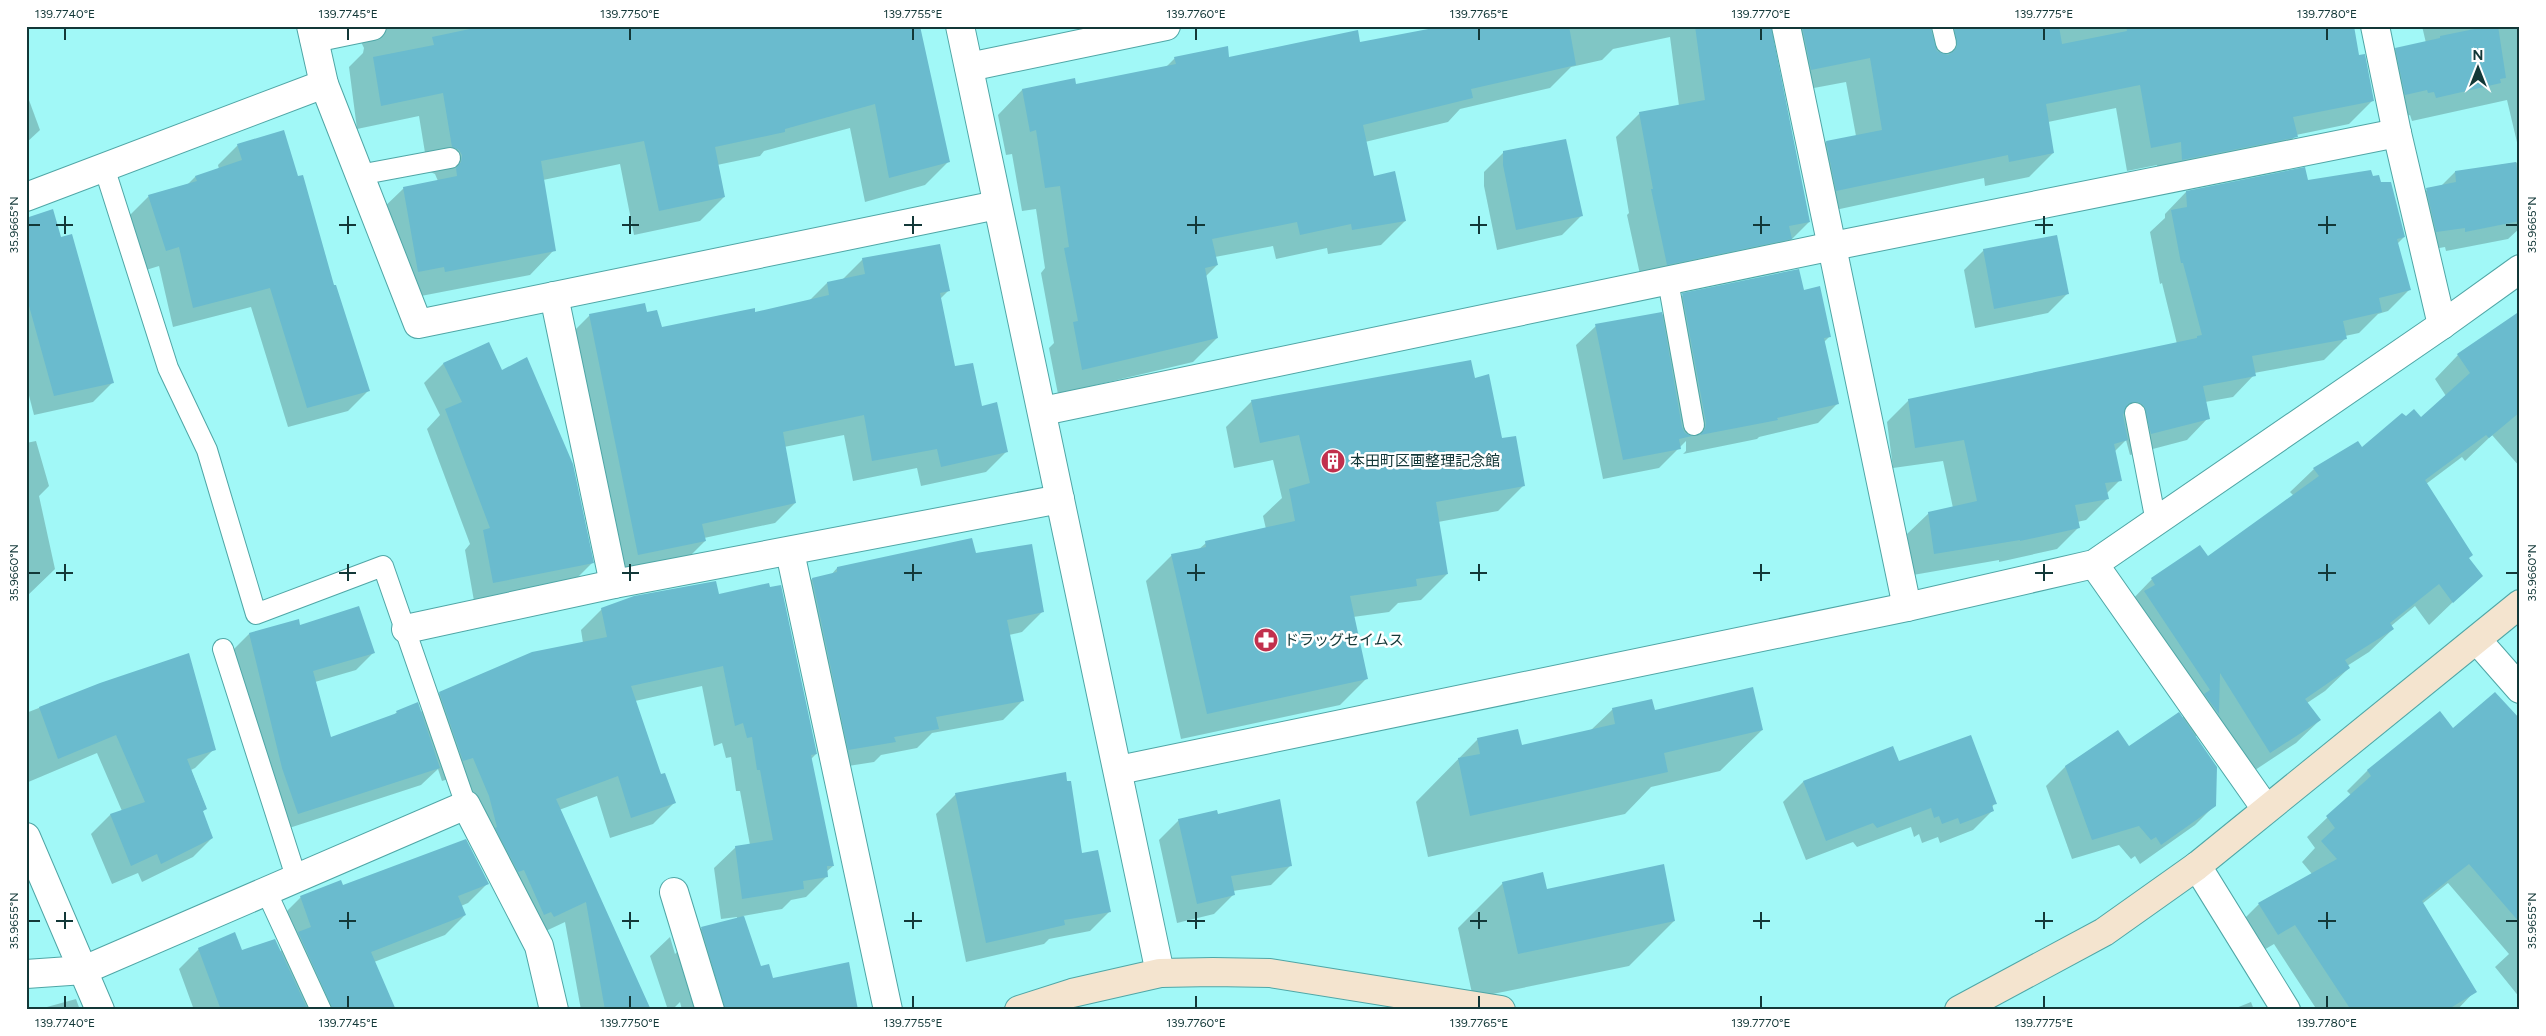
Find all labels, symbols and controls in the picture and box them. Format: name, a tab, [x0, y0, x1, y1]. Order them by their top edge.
text: 139.7740°E	[35, 7, 95, 21]
text: 139.7745°E	[318, 7, 378, 21]
text: 139.7750°E	[600, 7, 660, 21]
text: 139.7755°E	[884, 7, 943, 21]
text: 139.7760°E	[1166, 7, 1226, 21]
text: 139.7765°E	[1450, 7, 1508, 21]
text: 139.7770°E	[1731, 7, 1791, 21]
text: 139.7775°E	[2015, 7, 2073, 21]
text: 139.7780°E	[2297, 7, 2357, 21]
north arrow	[2454, 42, 2504, 92]
text: N	[2473, 47, 2483, 64]
text: 35.9665°N	[7, 197, 21, 253]
text: 35.9665°N	[2525, 197, 2539, 253]
building icon: 本田町区画整理記念館	[1320, 448, 1346, 474]
place label: 本田町区画整理記念館	[1350, 452, 1500, 470]
text: 35.9660°N	[7, 544, 21, 602]
text: 35.9660°N	[2525, 544, 2539, 602]
pharmacy icon: ドラッグセイムス	[1253, 627, 1279, 653]
place label: ドラッグセイムス	[1284, 631, 1404, 649]
text: 35.9655°N	[7, 892, 21, 950]
text: 35.9655°N	[2525, 892, 2539, 950]
text: 139.7740°E	[35, 1016, 95, 1030]
text: 139.7745°E	[318, 1016, 378, 1030]
text: 139.7750°E	[600, 1016, 660, 1030]
text: 139.7755°E	[884, 1016, 943, 1030]
text: 139.7760°E	[1166, 1016, 1226, 1030]
text: 139.7765°E	[1450, 1016, 1508, 1030]
text: 139.7770°E	[1731, 1016, 1791, 1030]
text: 139.7775°E	[2015, 1016, 2073, 1030]
text: 139.7780°E	[2297, 1016, 2357, 1030]

